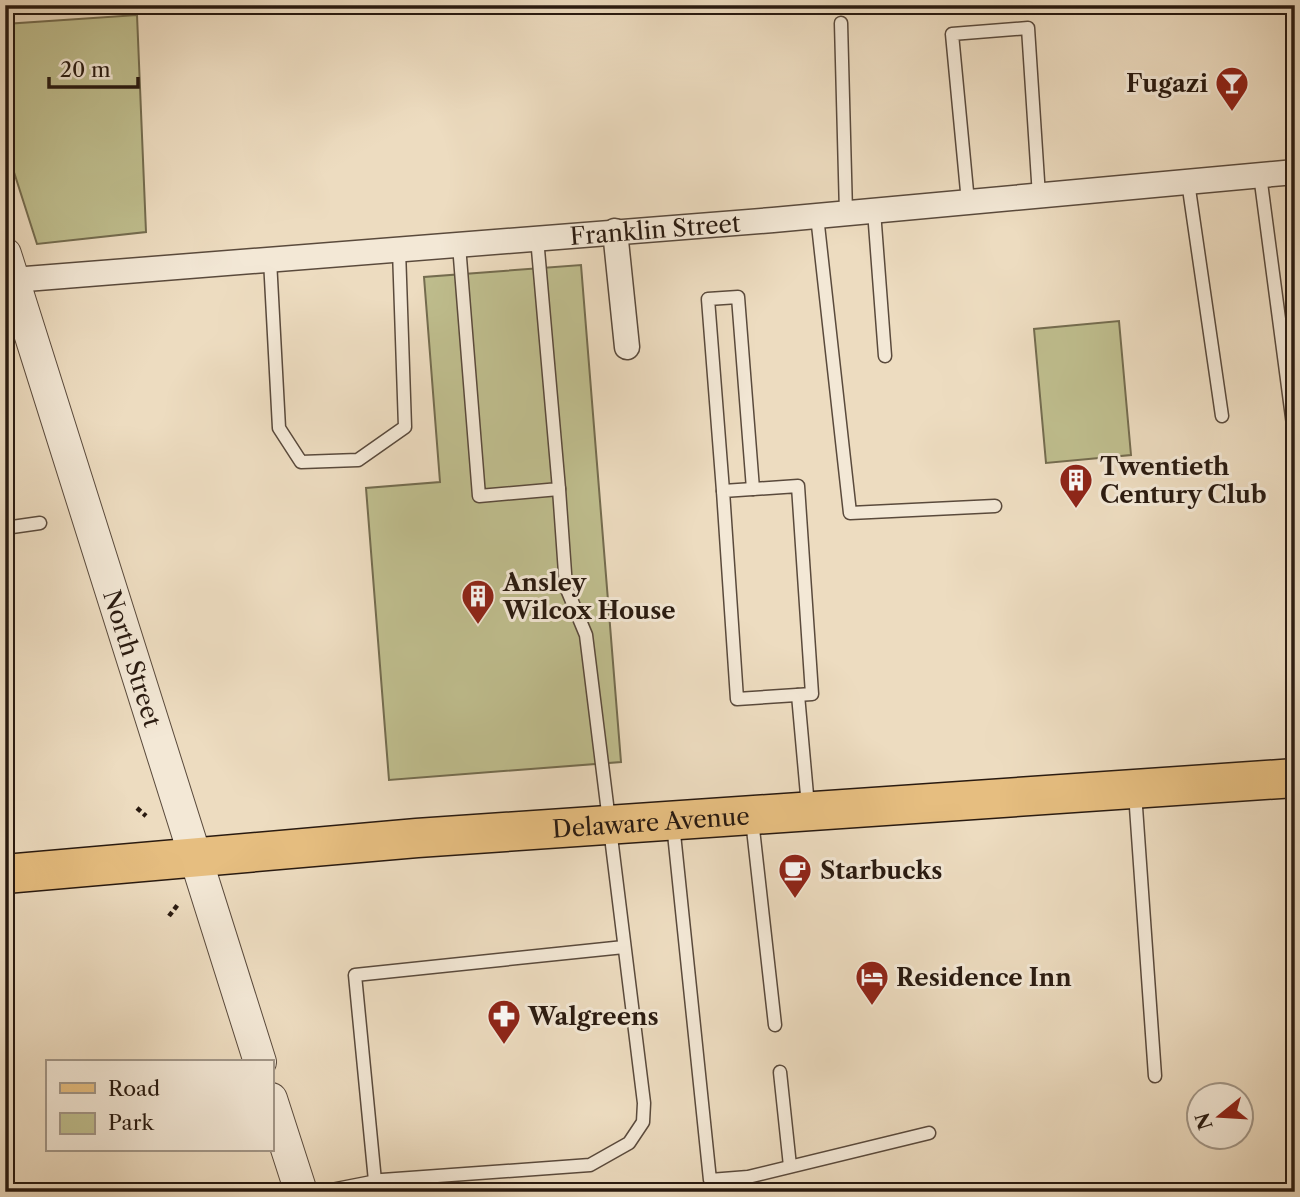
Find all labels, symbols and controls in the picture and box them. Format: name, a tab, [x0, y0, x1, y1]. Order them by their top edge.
scale bar	[49, 46, 138, 90]
text: 20 m	[60, 57, 111, 82]
bar icon: Fugazi	[1213, 64, 1251, 113]
place label: Fugazi	[1126, 69, 1208, 98]
street label: Franklin Street	[569, 208, 742, 251]
place label: Twentieth Century Club	[1100, 452, 1267, 509]
building icon: Twentieth Century Club	[1057, 461, 1095, 510]
place label: Ansley Wilcox House	[502, 568, 676, 625]
building icon: Ansley Wilcox House	[459, 577, 497, 626]
street label: North Street	[97, 586, 168, 731]
street label: Delaware Avenue	[551, 801, 751, 843]
cafe icon: Starbucks	[776, 851, 814, 900]
place label: Starbucks	[820, 856, 942, 885]
hotel icon: Residence Inn	[853, 958, 891, 1007]
place label: Residence Inn	[896, 963, 1072, 992]
pharmacy icon: Walgreens	[485, 997, 523, 1046]
place label: Walgreens	[527, 1002, 659, 1031]
legend	[46, 1060, 273, 1152]
text: Road	[108, 1076, 160, 1101]
north arrow	[1184, 1082, 1254, 1152]
text: Park	[108, 1110, 154, 1135]
text: N	[1191, 1110, 1218, 1133]

